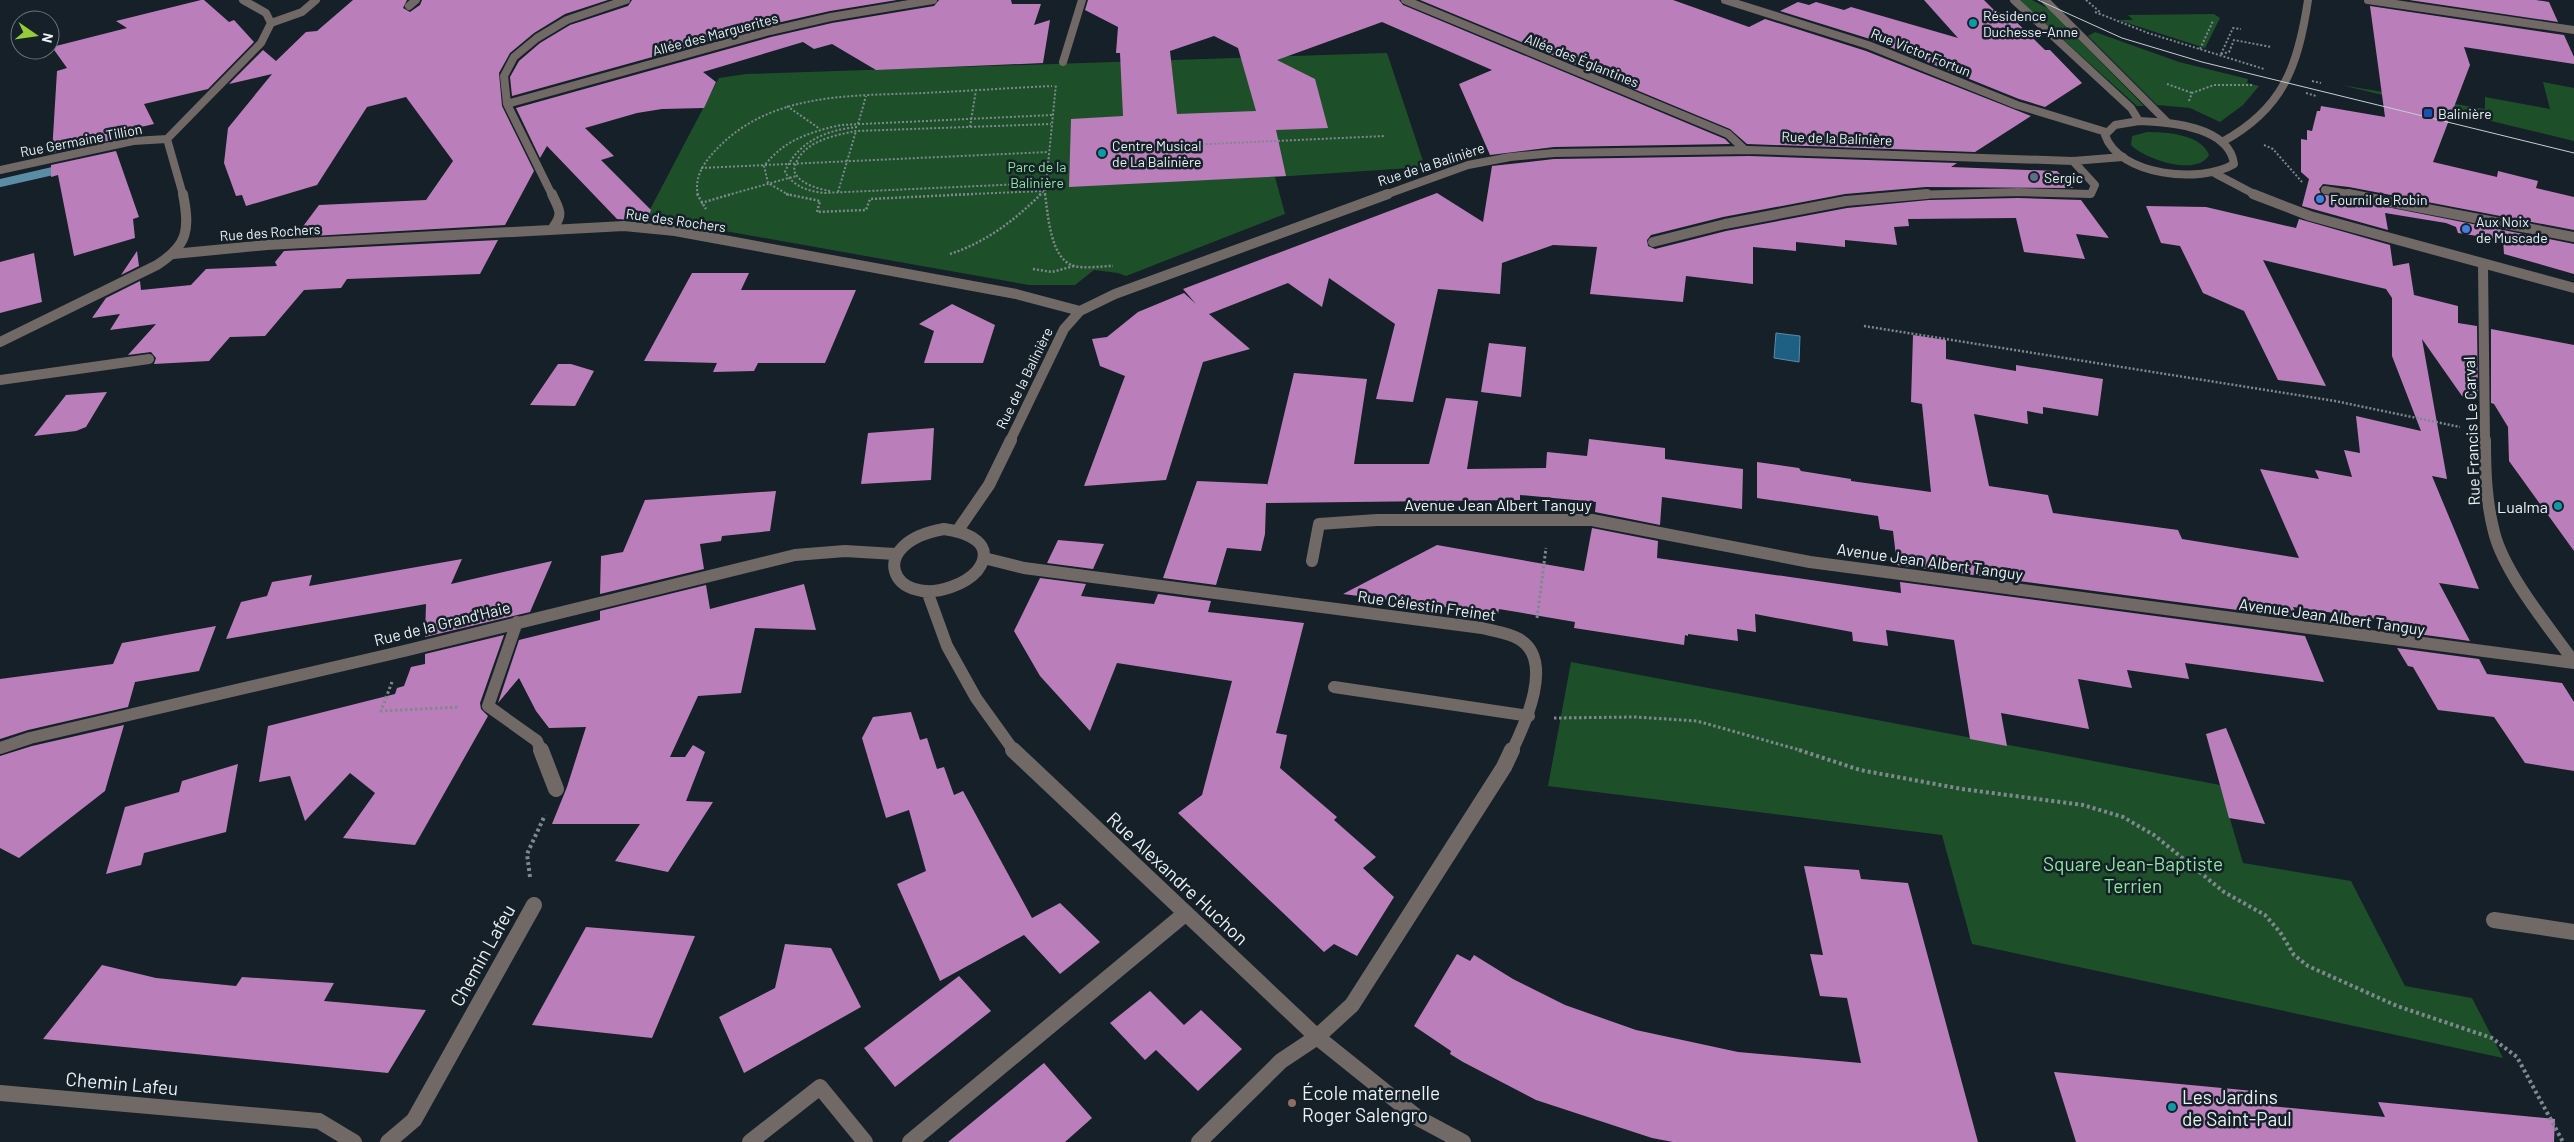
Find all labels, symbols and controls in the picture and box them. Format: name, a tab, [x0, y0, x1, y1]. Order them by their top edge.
place label: Résidence Duchesse-Anne	[1983, 7, 2078, 40]
street label: Allée des Marguerites	[650, 9, 780, 59]
north arrow	[10, 10, 60, 60]
marker: Résidence Duchesse-Anne	[1967, 17, 1979, 29]
street label: Rue Victor Fortun	[1869, 24, 1973, 80]
street label: Allée des Églantines	[1523, 29, 1642, 91]
text: N	[39, 32, 57, 44]
place label: Balinière	[2438, 105, 2492, 122]
marker: Balinière	[2422, 107, 2434, 119]
street label: Rue Germaine Tillion	[19, 120, 143, 160]
street label: Rue de la Balinière	[1781, 128, 1893, 148]
place label: Centre Musical de La Balinière	[1112, 137, 1202, 170]
street label: Rue de la Balinière	[1376, 139, 1486, 189]
marker: Centre Musical de La Balinière	[1096, 147, 1108, 159]
park label: Parc de la Balinière	[1008, 158, 1066, 191]
place label: Sergic	[2044, 169, 2083, 186]
marker: Sergic	[2028, 171, 2040, 183]
place label: Fournil de Robin	[2330, 191, 2428, 208]
marker: Fournil de Robin	[2314, 193, 2326, 205]
street label: Rue des Rochers	[625, 205, 727, 235]
place label: Aux Noix de Muscade	[2476, 213, 2548, 246]
street label: Rue des Rochers	[219, 220, 321, 244]
marker: Aux Noix de Muscade	[2460, 223, 2472, 235]
street label: Rue de la Balinière	[992, 324, 1056, 432]
street label: Rue Francis Le Carval	[2459, 356, 2483, 506]
street label: Avenue Jean Albert Tanguy	[1404, 495, 1592, 514]
place label: Lualma	[2497, 497, 2548, 516]
marker: Lualma	[2552, 500, 2564, 512]
street label: Avenue Jean Albert Tanguy	[1836, 539, 2025, 584]
street label: Rue Célestin Freinet	[1356, 586, 1498, 624]
street label: Avenue Jean Albert Tanguy	[2238, 594, 2427, 639]
street label: Rue de la Grand'Haie	[372, 597, 512, 649]
street label: Rue Alexandre Huchon	[1103, 807, 1253, 949]
park label: Square Jean-Baptiste Terrien	[2043, 852, 2223, 897]
street label: Chemin Lafeu	[445, 900, 519, 1010]
street label: Chemin Lafeu	[65, 1067, 179, 1099]
place label: École maternelle Roger Salengro	[1302, 1081, 1440, 1126]
place label: Les Jardins de Saint-Paul	[2182, 1085, 2292, 1130]
marker: École maternelle Roger Salengro	[1286, 1097, 1298, 1109]
marker: Les Jardins de Saint-Paul	[2166, 1101, 2178, 1113]

